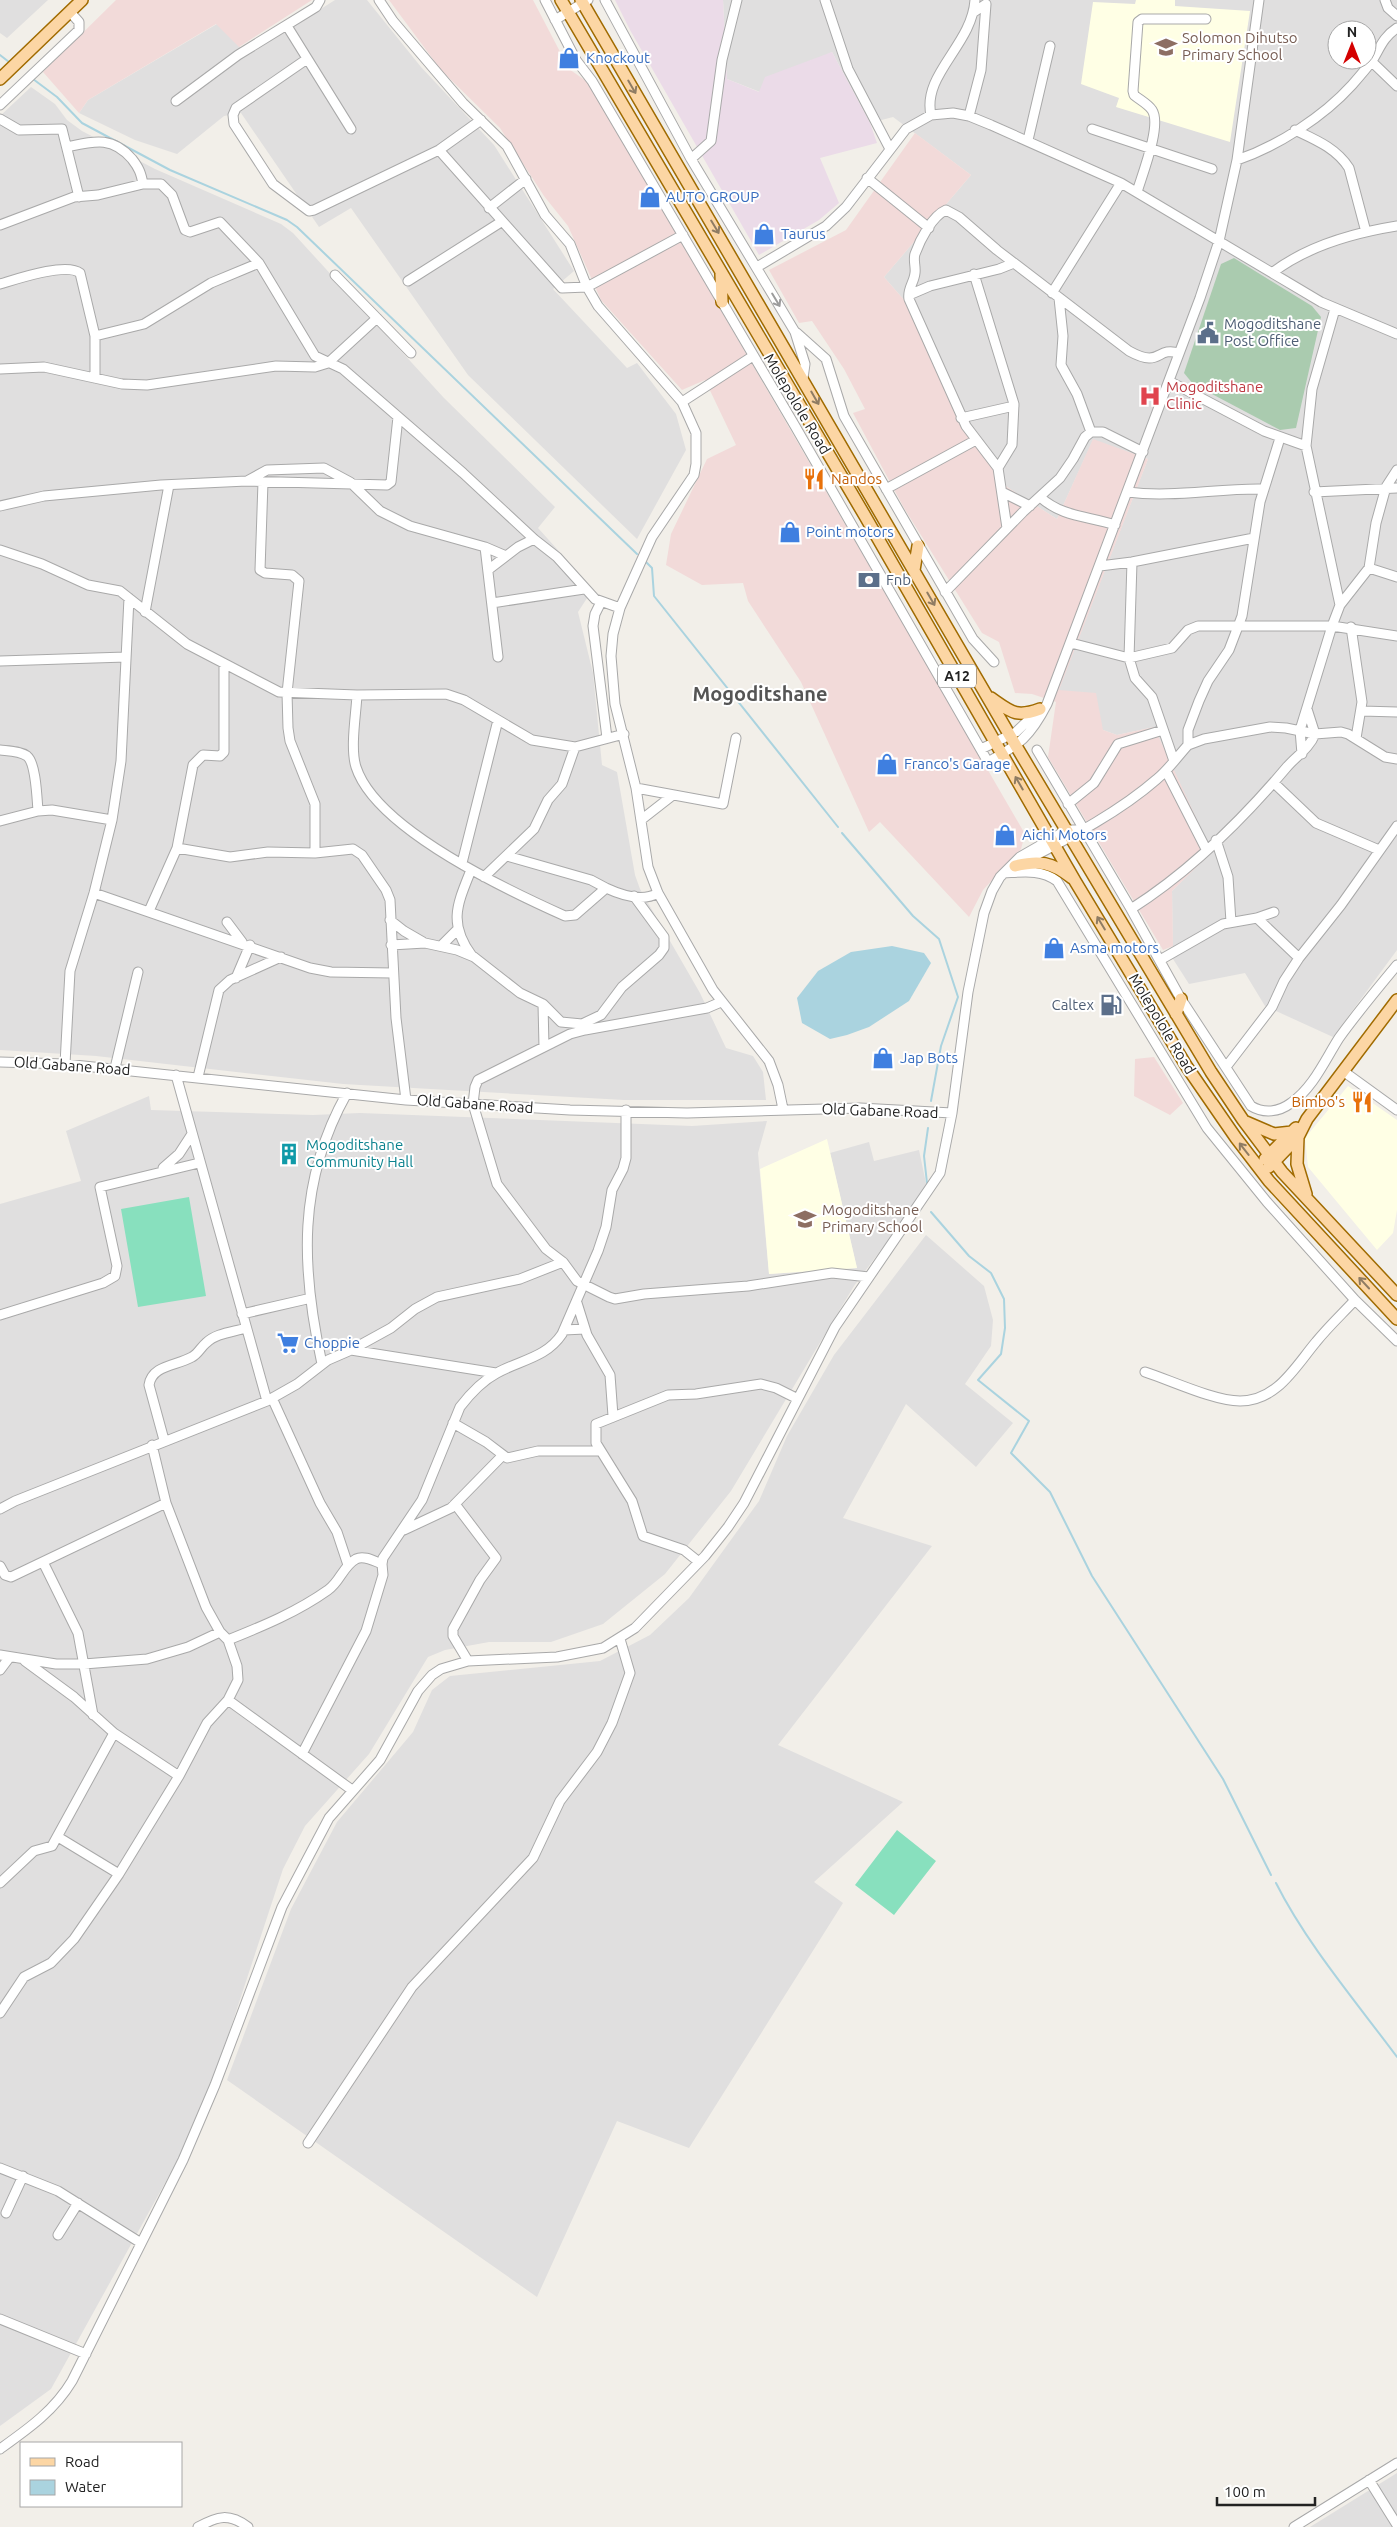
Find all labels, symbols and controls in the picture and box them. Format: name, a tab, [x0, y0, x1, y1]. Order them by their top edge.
north arrow	[1327, 20, 1377, 70]
text: N	[1347, 24, 1357, 40]
place label: Solomon Dihutso Primary School	[1182, 29, 1298, 63]
school or university icon: Solomon Dihutso Primary School	[1153, 34, 1179, 60]
shop icon: Knockout	[556, 45, 582, 71]
place label: Knockout	[586, 49, 650, 66]
one-way arrow	[628, 80, 638, 94]
shop icon: AUTO GROUP	[637, 184, 663, 210]
place label: AUTO GROUP	[666, 188, 759, 205]
one-way arrow	[710, 220, 720, 234]
shop icon: Taurus	[751, 221, 777, 247]
place label: Taurus	[781, 225, 826, 242]
one-way arrow	[772, 292, 782, 306]
place label: Mogoditshane Post Office	[1224, 315, 1321, 349]
public building icon: Mogoditshane Post Office	[1195, 320, 1221, 346]
street label: Molepolole Road	[761, 350, 834, 457]
place label: Mogoditshane Clinic	[1166, 378, 1263, 412]
hospital icon: Mogoditshane Clinic	[1137, 383, 1163, 409]
one-way arrow	[810, 390, 820, 404]
restaurant icon: Nandos	[801, 466, 827, 492]
place label: Nandos	[831, 470, 882, 487]
shop icon: Point motors	[777, 519, 803, 545]
place label: Point motors	[806, 523, 894, 540]
bank icon: Fnb	[856, 567, 882, 593]
place label: Fnb	[886, 571, 911, 588]
one-way arrow	[926, 592, 936, 606]
road number: A12	[938, 664, 976, 688]
district label: Mogoditshane	[692, 682, 828, 705]
shop icon: Franco's Garage	[874, 751, 900, 777]
place label: Franco's Garage	[904, 755, 1010, 772]
one-way arrow	[1014, 776, 1023, 791]
shop icon: Aichi Motors	[992, 822, 1018, 848]
place label: Aichi Motors	[1022, 826, 1107, 843]
one-way arrow	[1096, 917, 1106, 931]
shop icon: Asma motors	[1041, 935, 1067, 961]
place label: Asma motors	[1070, 939, 1159, 956]
street label: Molepolole Road	[1126, 970, 1199, 1077]
fuel station icon: Caltex	[1098, 992, 1124, 1018]
place label: Caltex	[1051, 996, 1094, 1013]
shop icon: Jap Bots	[870, 1045, 896, 1071]
place label: Jap Bots	[900, 1049, 958, 1066]
street label: Old Gabane Road	[13, 1053, 131, 1078]
restaurant icon: Bimbo's	[1349, 1089, 1375, 1115]
street label: Old Gabane Road	[416, 1091, 534, 1116]
place label: Bimbo's	[1292, 1093, 1345, 1110]
street label: Old Gabane Road	[821, 1100, 939, 1121]
place label: Mogoditshane Community Hall	[306, 1136, 413, 1170]
building icon: Mogoditshane Community Hall	[276, 1141, 302, 1167]
one-way arrow	[1239, 1143, 1250, 1156]
place label: Mogoditshane Primary School	[822, 1201, 923, 1235]
school or university icon: Mogoditshane Primary School	[792, 1206, 818, 1232]
one-way arrow	[1358, 1277, 1370, 1290]
supermarket icon: Choppie	[275, 1330, 301, 1356]
place label: Choppie	[304, 1334, 360, 1351]
legend	[20, 2442, 182, 2507]
text: Road	[65, 2453, 100, 2470]
scale bar	[1217, 2474, 1314, 2506]
text: Water	[65, 2478, 106, 2495]
text: 100 m	[1224, 2483, 1266, 2500]

